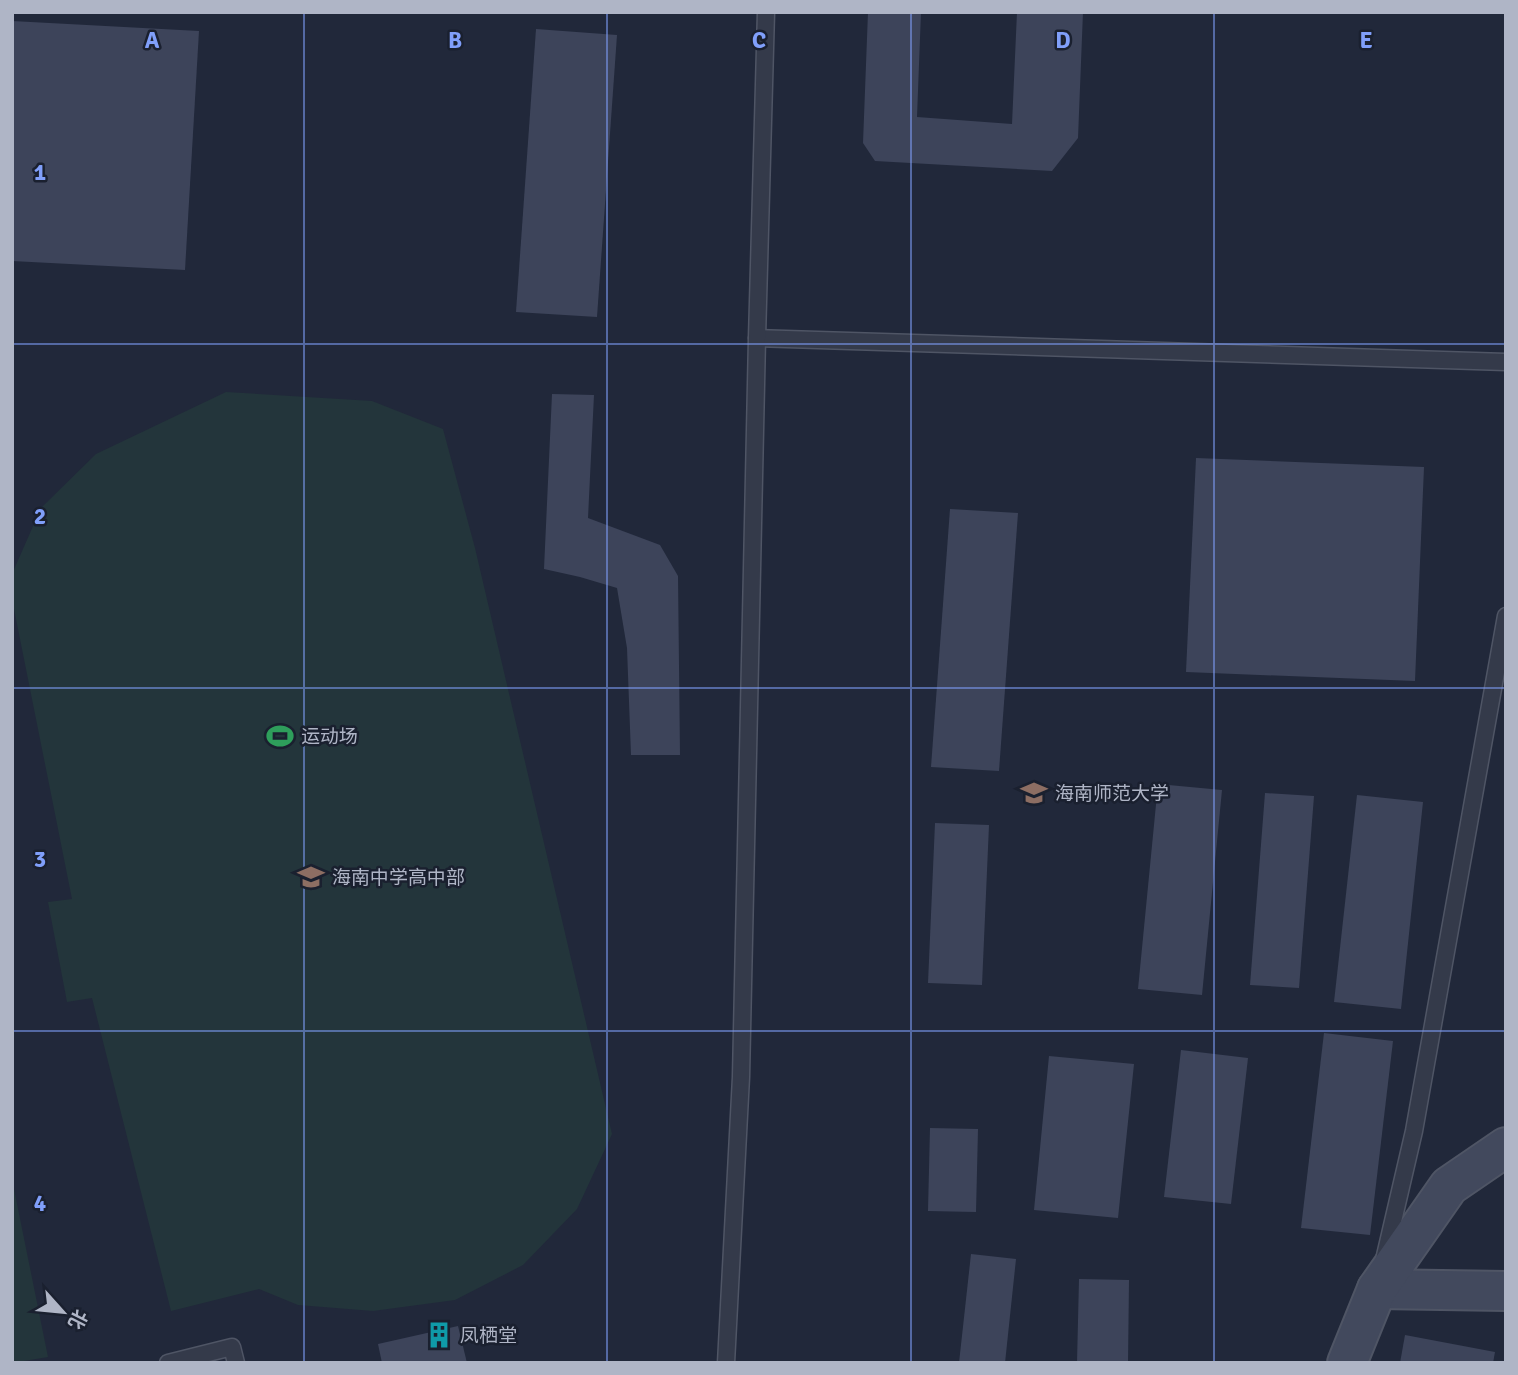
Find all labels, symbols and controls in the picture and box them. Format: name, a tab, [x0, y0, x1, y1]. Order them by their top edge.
text: A	[145, 26, 160, 55]
text: B	[448, 26, 462, 55]
text: C	[752, 26, 766, 55]
text: D	[1055, 26, 1071, 55]
text: E	[1359, 26, 1373, 55]
text: 1	[34, 158, 46, 187]
text: 2	[34, 502, 46, 531]
sports icon: 运动场	[265, 721, 295, 751]
place label: 运动场	[301, 725, 358, 749]
school or university icon: 海南师范大学	[1019, 778, 1049, 808]
place label: 海南师范大学	[1055, 782, 1169, 806]
text: 3	[34, 845, 46, 874]
school or university icon: 海南中学高中部	[296, 862, 326, 892]
place label: 海南中学高中部	[332, 866, 465, 890]
text: 4	[34, 1189, 46, 1218]
north arrow	[28, 1277, 98, 1347]
text: 北	[62, 1305, 92, 1333]
building icon: 凤栖堂	[424, 1320, 454, 1350]
place label: 凤栖堂	[460, 1324, 517, 1348]

